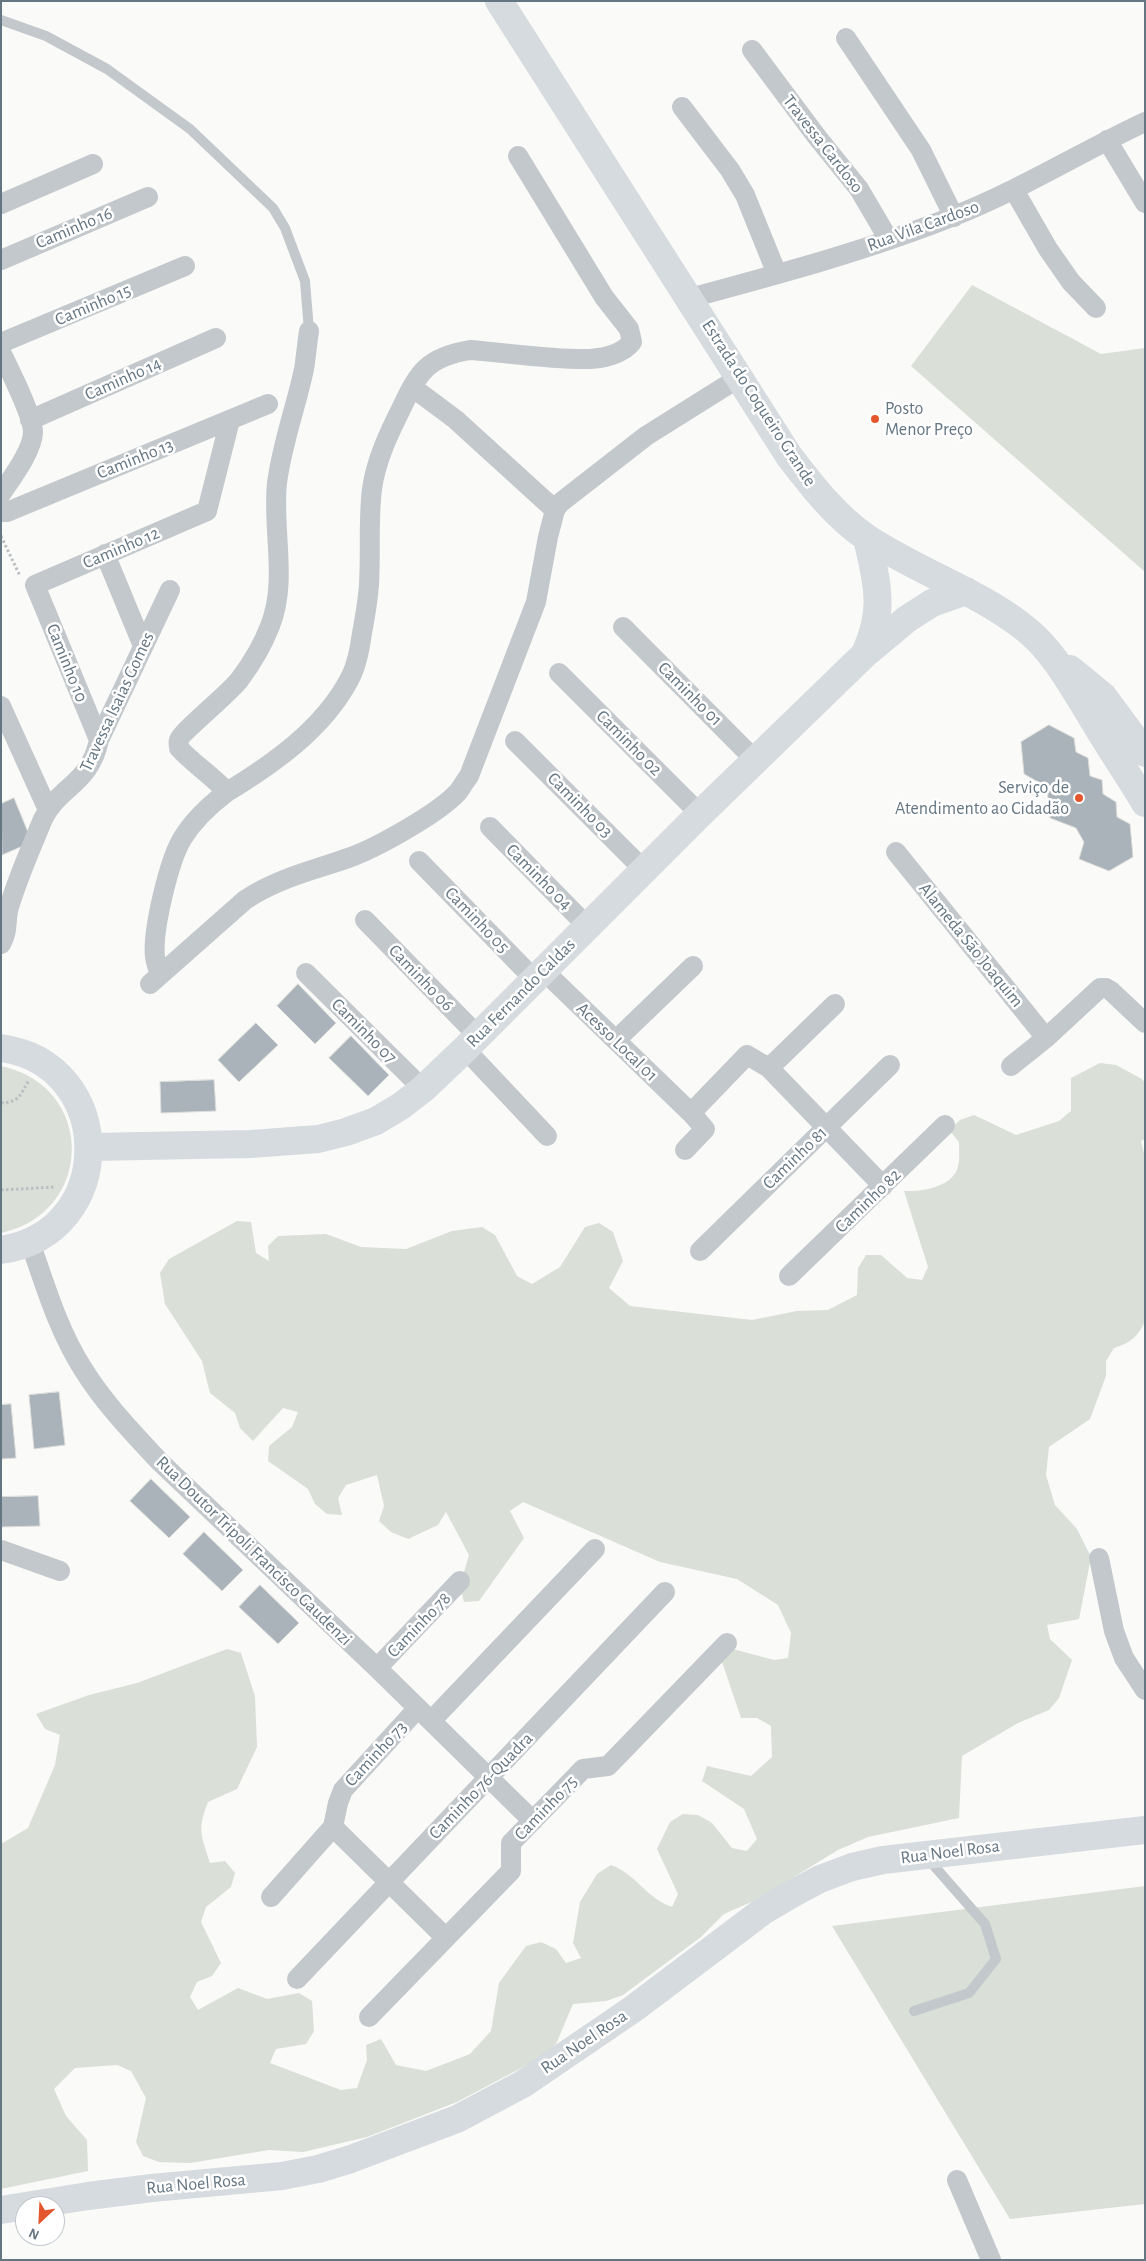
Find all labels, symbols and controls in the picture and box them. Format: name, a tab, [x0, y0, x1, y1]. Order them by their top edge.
street label: Travessa Cardoso	[778, 91, 868, 197]
street label: Rua Vila Cardoso	[864, 196, 982, 256]
street label: Caminho 16	[32, 202, 116, 254]
street label: Caminho 15	[52, 279, 134, 331]
street label: Estrada do Coqueiro Grande	[697, 316, 821, 490]
street label: Caminho 14	[81, 353, 165, 405]
place label: Posto Menor Preço	[885, 398, 973, 440]
marker: Posto Menor Preço	[869, 413, 881, 425]
street label: Caminho 13	[94, 434, 176, 484]
street label: Caminho 12	[79, 522, 163, 574]
street label: Caminho 10	[42, 621, 92, 705]
street label: Travessa Isaias Gomes	[75, 629, 159, 775]
street label: Caminho 01	[653, 657, 727, 731]
street label: Caminho 02	[592, 706, 666, 780]
street label: Caminho 03	[543, 768, 617, 842]
place label: Serviço de Atendimento ao Cidadão	[895, 777, 1069, 820]
marker: Serviço de Atendimento ao Cidadão	[1073, 792, 1085, 804]
street label: Caminho 04	[501, 839, 577, 915]
street label: Alameda São Joaquim	[914, 878, 1028, 1012]
street label: Caminho 05	[440, 882, 514, 958]
street label: Rua Fernando Caldas	[462, 934, 580, 1052]
street label: Caminho 06	[384, 940, 458, 1016]
street label: Caminho 07	[327, 994, 401, 1068]
street label: Acesso Local 01	[572, 998, 662, 1086]
street label: Caminho 81	[758, 1122, 832, 1194]
street label: Caminho 82	[830, 1164, 906, 1238]
street label: Rua Doutor Trípoli Francisco Gaudenzi	[152, 1452, 356, 1650]
street label: Caminho 78	[382, 1588, 456, 1662]
street label: Caminho 73	[340, 1717, 412, 1791]
street label: Caminho 76-Quadra	[424, 1728, 538, 1844]
street label: Caminho 75	[510, 1771, 582, 1845]
street label: Rua Noel Rosa	[899, 1835, 1001, 1869]
street label: Rua Noel Rosa	[537, 2005, 631, 2079]
street label: Rua Noel Rosa	[145, 2169, 247, 2199]
north arrow	[15, 2196, 65, 2246]
text: N	[27, 2225, 41, 2242]

